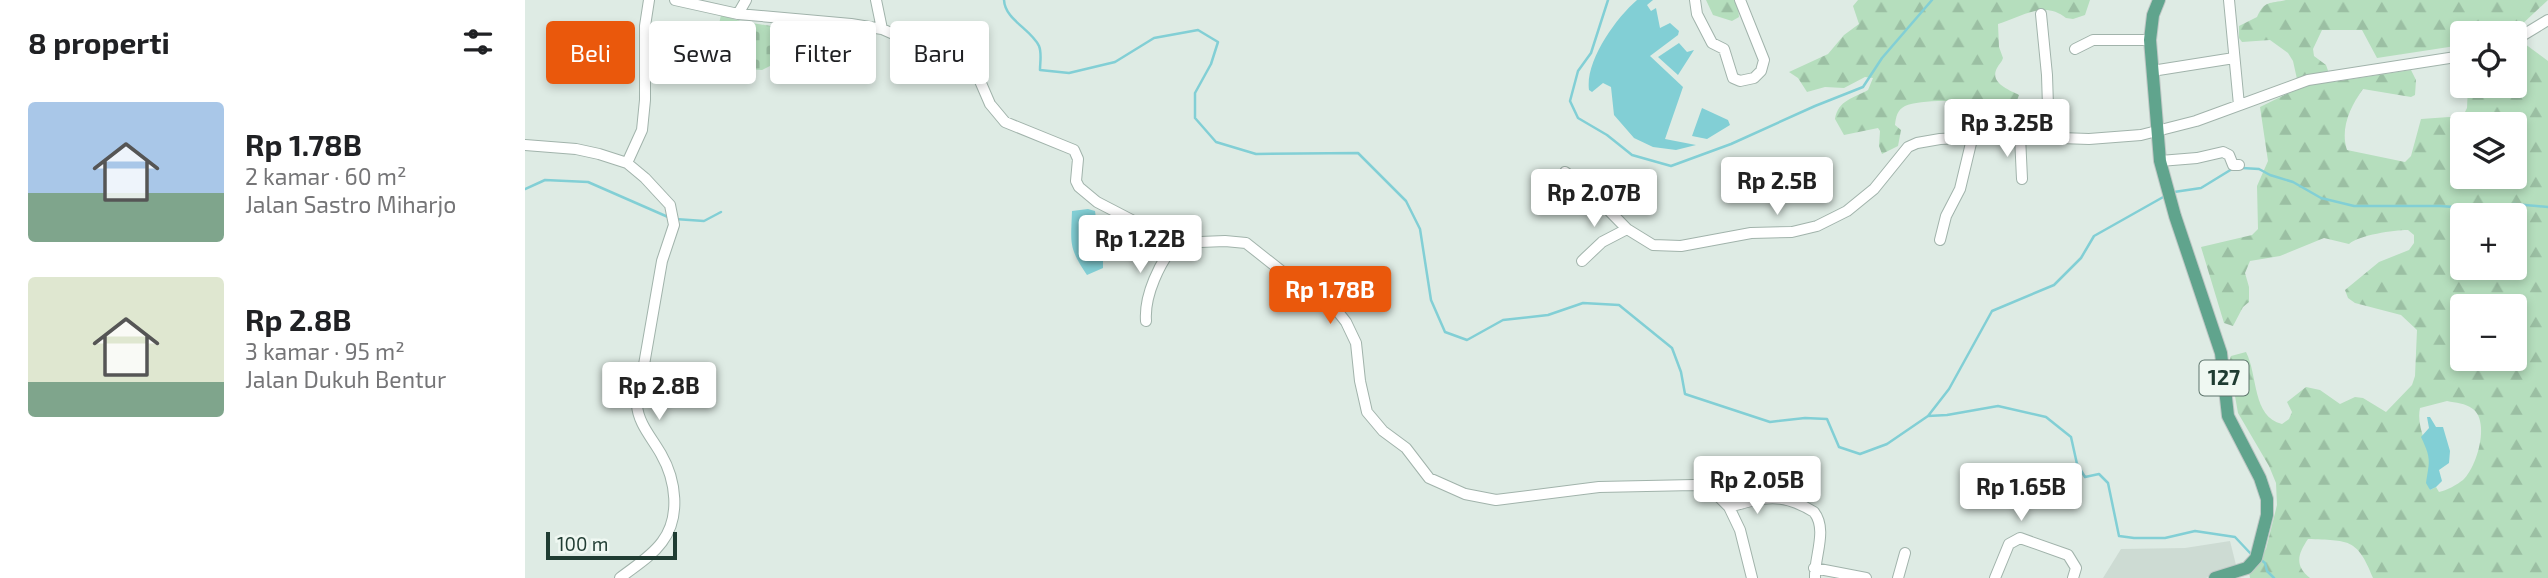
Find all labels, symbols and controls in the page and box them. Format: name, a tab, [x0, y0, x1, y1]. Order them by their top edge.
chip: Beli	[546, 21, 635, 84]
chip: Sewa	[649, 21, 756, 84]
chip: Filter	[770, 21, 876, 84]
chip: Baru	[890, 21, 989, 84]
map controls	[2450, 21, 2527, 371]
button: locate	[2450, 21, 2527, 98]
icon: filters	[459, 23, 497, 61]
text: 8 properti	[28, 24, 170, 60]
pin: Rp 3.25B	[1935, 100, 2079, 159]
text: Rp 3.25B	[1960, 108, 2054, 136]
button: layers	[2450, 112, 2527, 189]
text: Rp 1.78B	[245, 126, 362, 162]
icon: home	[84, 130, 168, 214]
pin: Rp 2.5B	[1712, 158, 1842, 217]
text: 2 kamar · 60 m²	[245, 162, 406, 190]
text: Rp 2.5B	[1737, 166, 1817, 194]
pin: Rp 2.07B	[1522, 170, 1666, 229]
text: Rp 2.07B	[1547, 178, 1641, 206]
text: Jalan Sastro Miharjo	[245, 190, 456, 218]
button: +	[2450, 203, 2527, 280]
pin: Rp 1.22B	[1068, 216, 1212, 275]
text: Rp 1.22B	[1095, 224, 1185, 252]
pin: Rp 1.78B	[1258, 266, 1402, 326]
text: Rp 1.78B	[1285, 275, 1375, 303]
button: −	[2450, 294, 2527, 371]
text: Rp 2.8B	[245, 301, 352, 337]
icon: home	[84, 305, 168, 389]
text: 3 kamar · 95 m²	[245, 337, 405, 365]
road number: 127	[2199, 360, 2249, 396]
pin: Rp 2.8B	[594, 362, 724, 422]
text: Jalan Dukuh Bentur	[245, 365, 446, 393]
text: Rp 2.8B	[618, 371, 700, 399]
pin: Rp 2.05B	[1685, 456, 1829, 516]
pin: Rp 1.65B	[1949, 463, 2093, 523]
text: Rp 2.05B	[1710, 465, 1804, 493]
text: Rp 1.65B	[1976, 472, 2066, 500]
scale bar	[546, 529, 677, 561]
text: 100 m	[557, 532, 608, 555]

